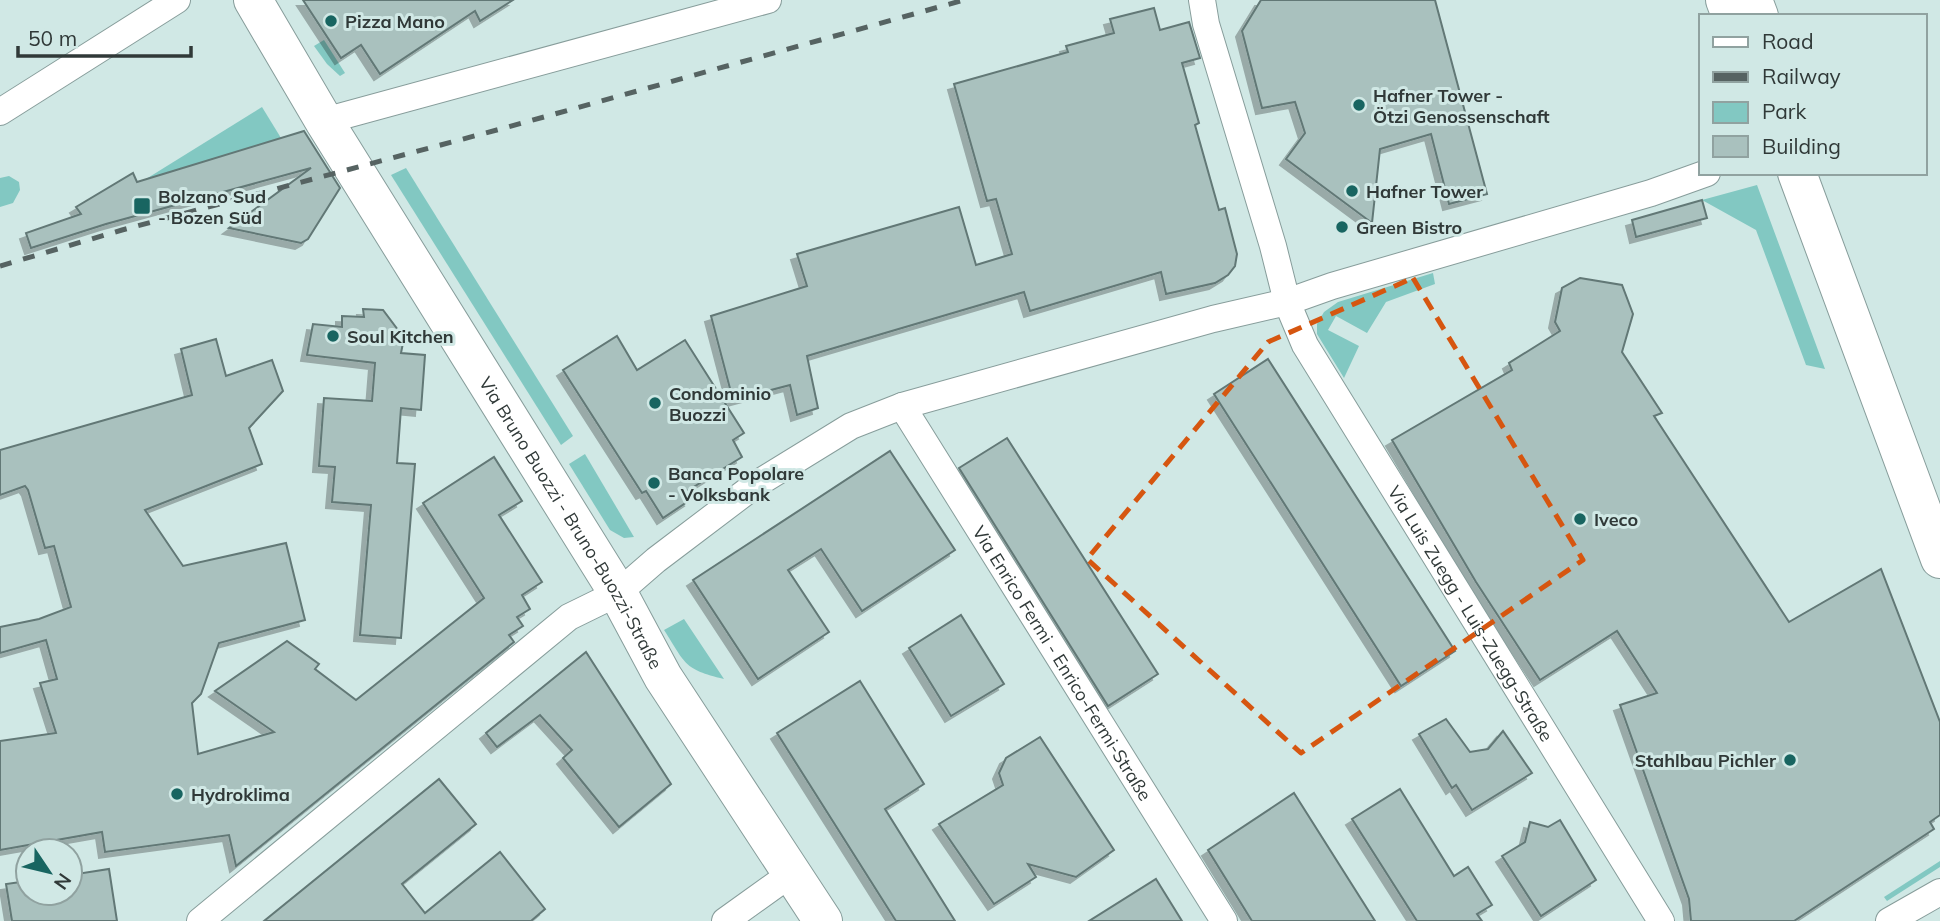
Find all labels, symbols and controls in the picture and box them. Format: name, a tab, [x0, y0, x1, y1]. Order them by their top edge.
place label: Pizza Mano	[345, 10, 445, 33]
marker: Pizza Mano	[323, 13, 339, 29]
scale bar	[18, 14, 191, 58]
legend	[1699, 14, 1926, 175]
text: 50 m	[28, 25, 77, 51]
text: Road	[1762, 28, 1813, 54]
text: Railway	[1762, 63, 1841, 89]
place label: Hafner Tower - Ötzi Genossenschaft	[1373, 84, 1550, 128]
marker: Hafner Tower - Ötzi Genossenschaft	[1351, 97, 1367, 113]
text: Park	[1762, 98, 1806, 124]
text: Building	[1762, 133, 1841, 159]
place label: Hafner Tower	[1366, 180, 1484, 203]
marker: Hafner Tower	[1344, 183, 1360, 199]
place label: Bolzano Sud - Bozen Süd	[158, 185, 266, 229]
marker: Bolzano Sud - Bozen Süd	[132, 196, 152, 216]
place label: Green Bistro	[1356, 216, 1462, 239]
marker: Green Bistro	[1334, 219, 1350, 235]
place label: Soul Kitchen	[347, 325, 454, 348]
marker: Soul Kitchen	[325, 328, 341, 344]
street label: Via Bruno Buozzi - Bruno-Buozzi-Straße	[474, 372, 668, 673]
place label: Condominio Buozzi	[669, 382, 771, 426]
marker: Condominio Buozzi	[647, 395, 663, 411]
place label: Banca Popolare - Volksbank	[668, 462, 804, 506]
marker: Banca Popolare - Volksbank	[646, 475, 662, 491]
street label: Via Luis Zuegg - Luis-Zuegg-Straße	[1383, 481, 1559, 746]
place label: Iveco	[1594, 508, 1638, 531]
marker: Iveco	[1572, 511, 1588, 527]
street label: Via Enrico Fermi - Enrico-Fermi-Straße	[968, 521, 1157, 805]
place label: Stahlbau Pichler	[1635, 749, 1777, 772]
marker: Stahlbau Pichler	[1782, 752, 1798, 768]
place label: Hydroklima	[191, 783, 290, 806]
marker: Hydroklima	[169, 786, 185, 802]
north arrow	[14, 837, 84, 907]
text: N	[49, 869, 77, 895]

